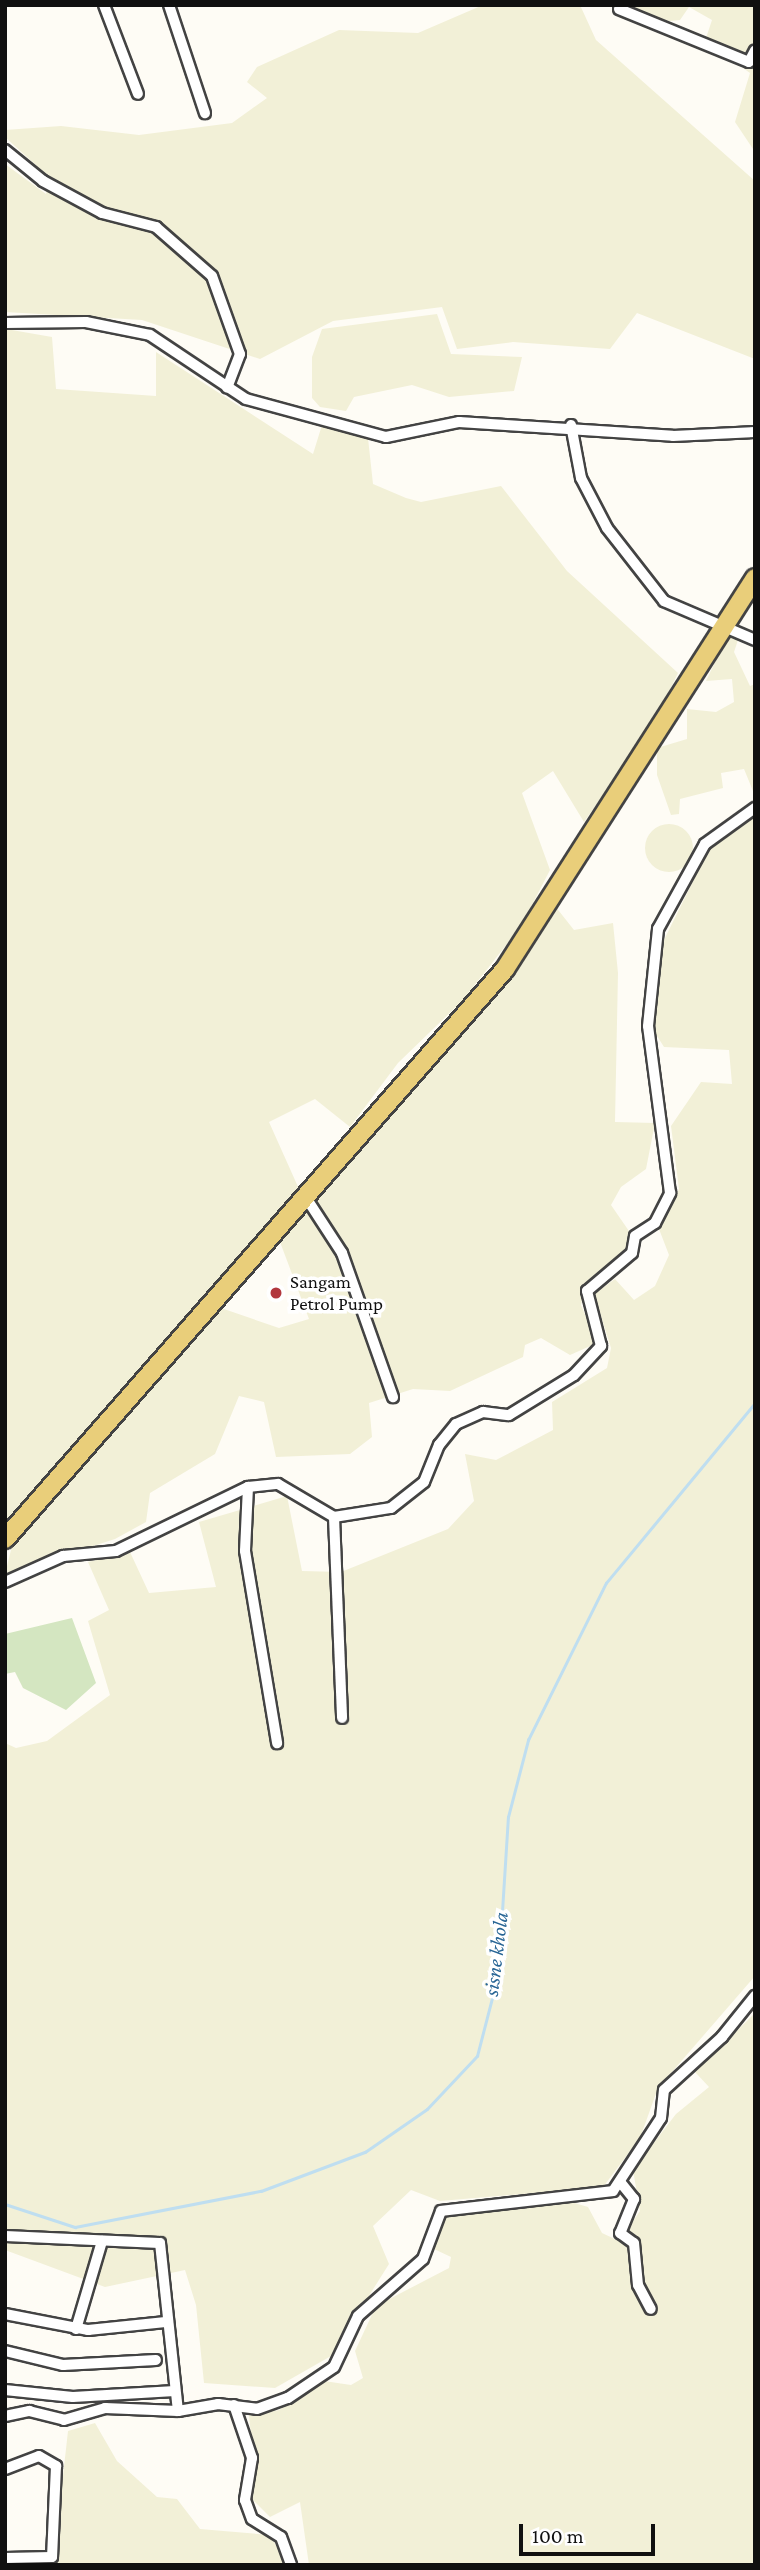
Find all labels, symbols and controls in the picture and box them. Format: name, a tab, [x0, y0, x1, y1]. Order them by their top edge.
place label: Sangam Petrol Pump	[290, 1271, 383, 1315]
marker: Sangam Petrol Pump	[268, 1285, 284, 1301]
water label: sisne khola	[478, 1911, 514, 1997]
scale bar	[522, 2510, 658, 2554]
text: 100 m	[532, 2524, 584, 2548]

